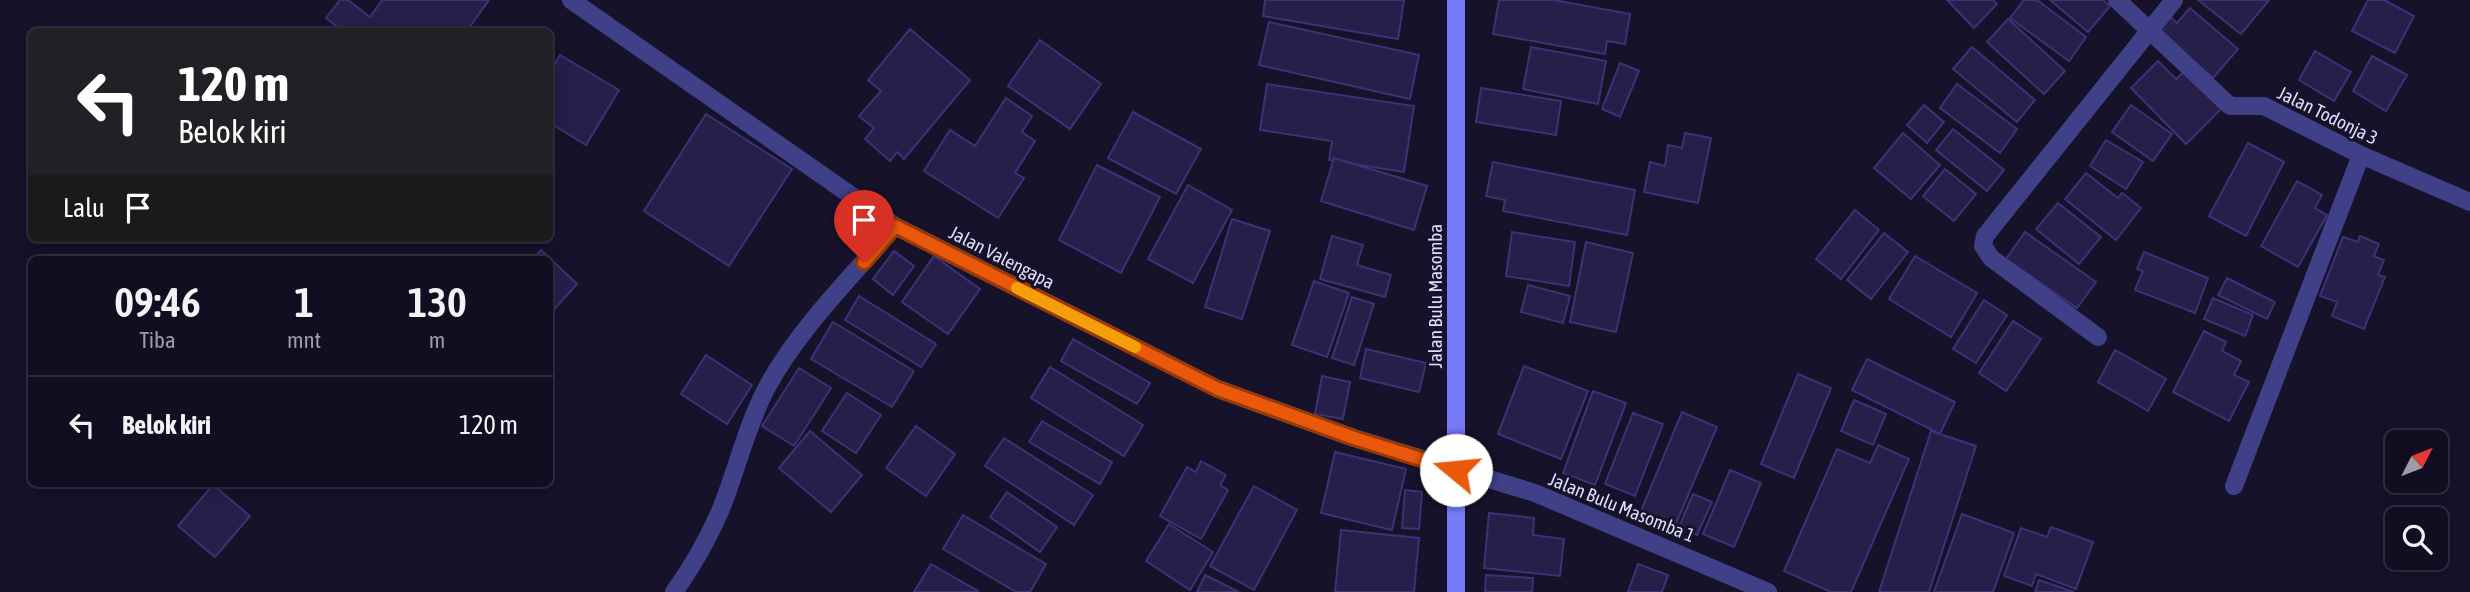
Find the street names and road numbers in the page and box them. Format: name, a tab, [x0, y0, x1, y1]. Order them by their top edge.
street label: Jalan Todonja 3	[2274, 81, 2382, 149]
street label: Jalan Valengapa	[946, 221, 1058, 293]
street label: Jalan Bulu Masomba	[1424, 224, 1446, 368]
street label: Jalan Bulu Masomba 1	[1546, 468, 1698, 546]

